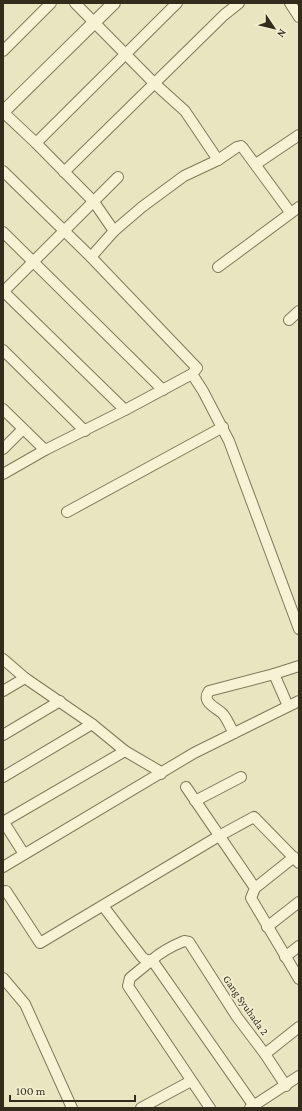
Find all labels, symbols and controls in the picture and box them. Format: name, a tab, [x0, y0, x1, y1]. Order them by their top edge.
north arrow	[254, 8, 294, 48]
text: N	[275, 27, 289, 41]
street label: Gang Syuhada 2	[220, 973, 271, 1038]
scale bar	[10, 1077, 135, 1103]
text: 100 m	[16, 1084, 46, 1098]

